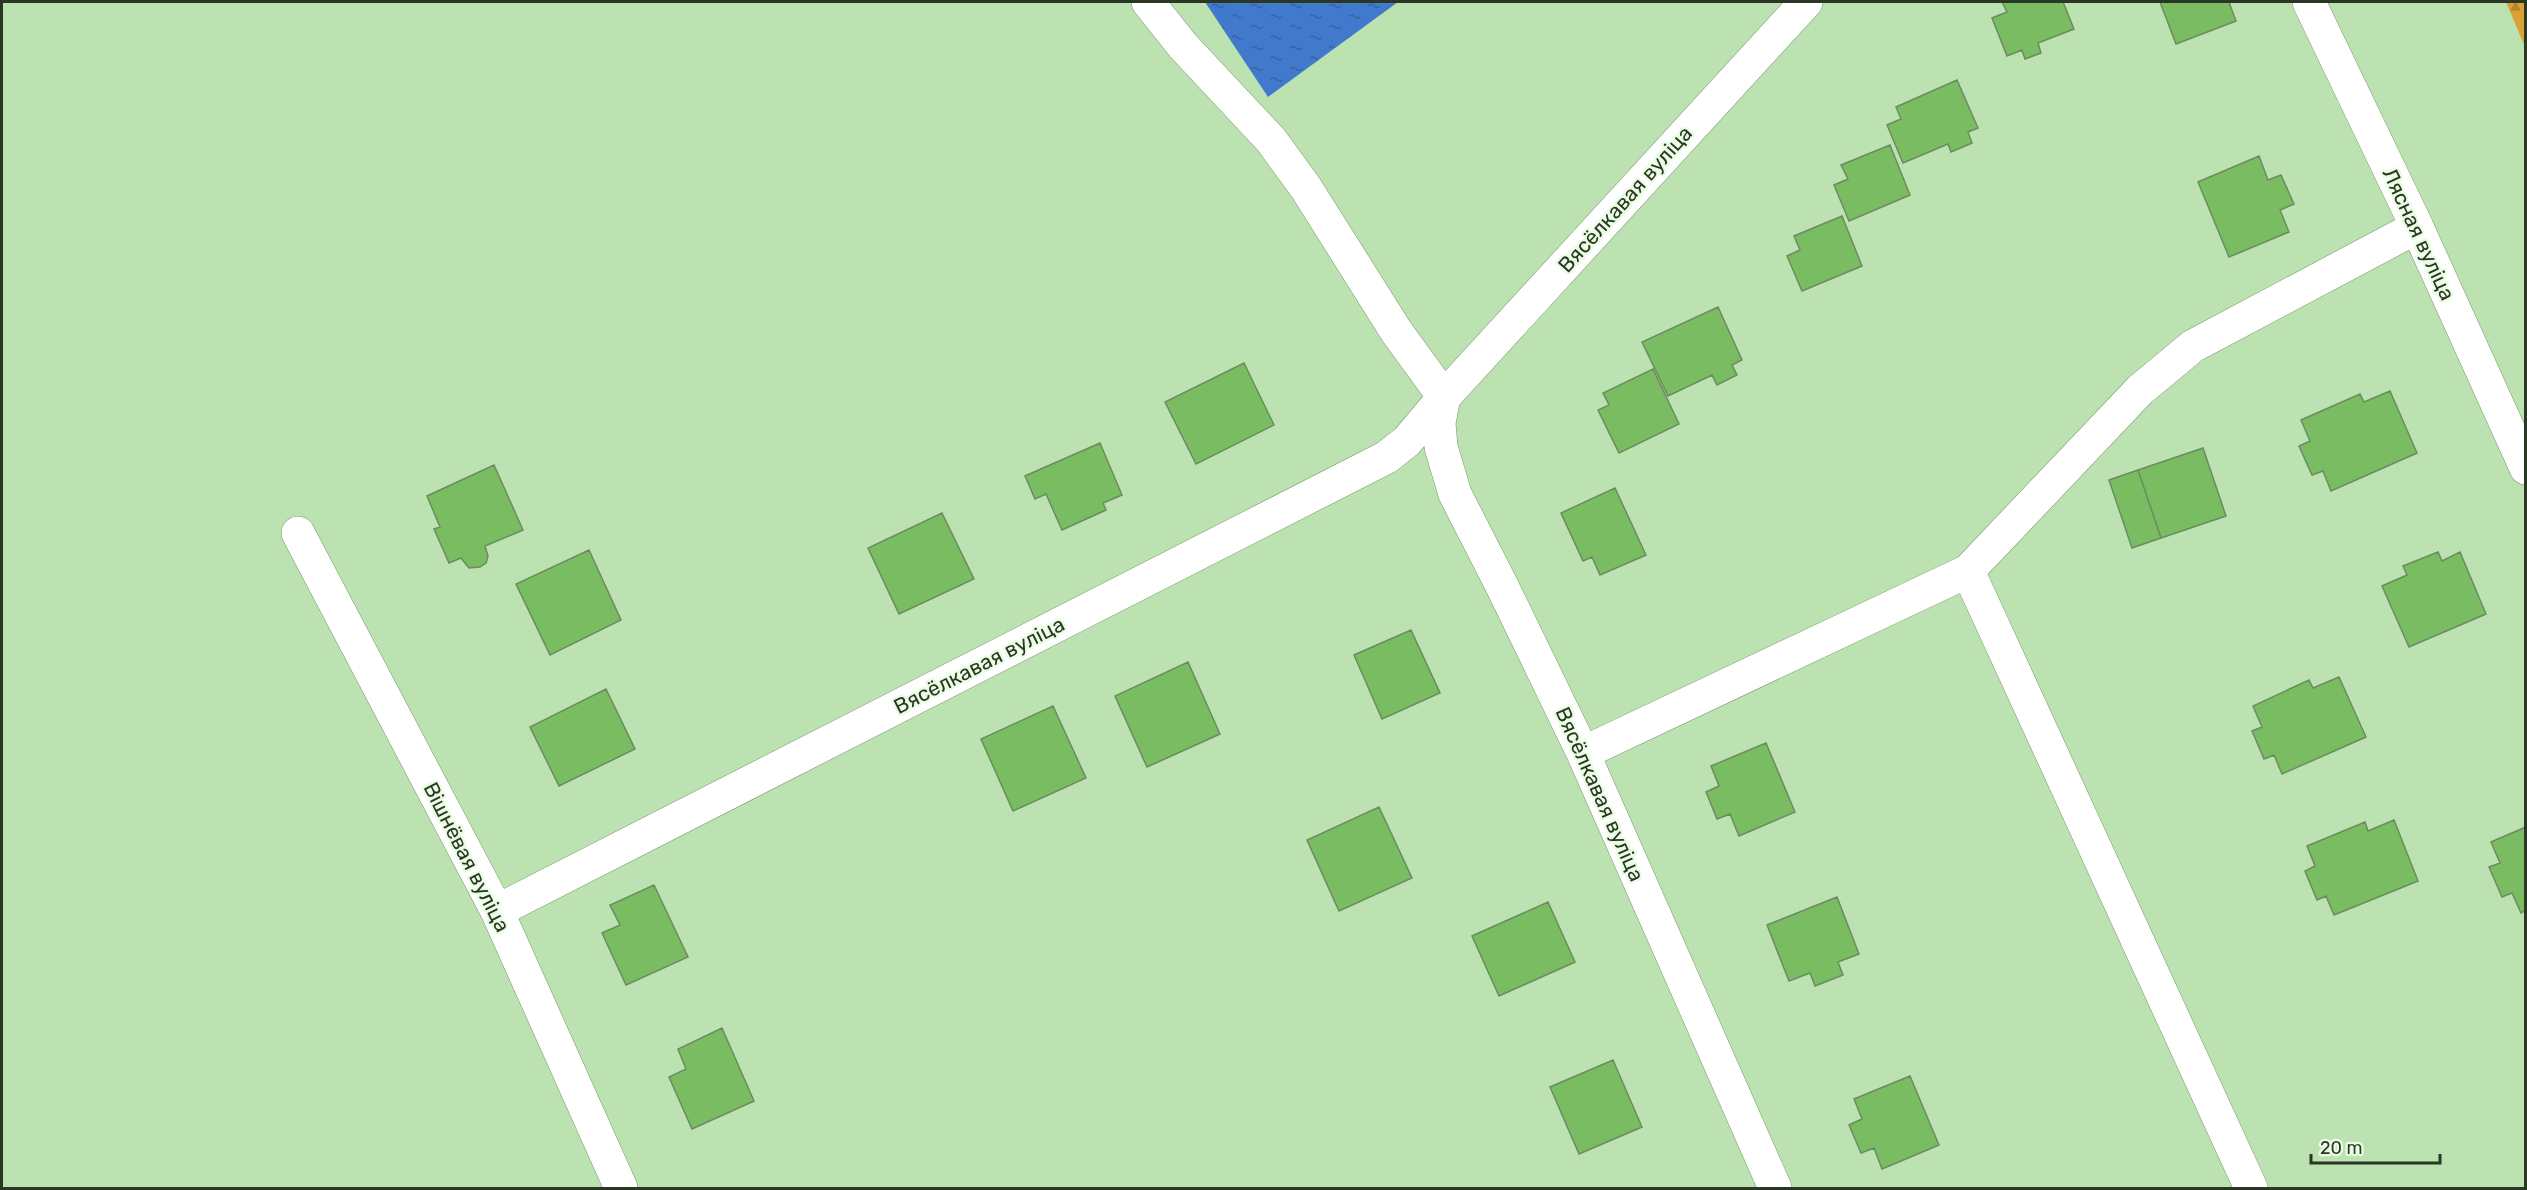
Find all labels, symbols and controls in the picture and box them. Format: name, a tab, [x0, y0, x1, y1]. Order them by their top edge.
street label: Вясёлкавая вуліца	[1553, 121, 1697, 277]
street label: Лясная вуліца	[2377, 164, 2461, 304]
street label: Вясёлкавая вуліца	[889, 611, 1069, 719]
street label: Вясёлкавая вуліца	[1550, 703, 1650, 885]
street label: Вішнёвая вуліца	[418, 778, 516, 936]
scale bar	[2311, 1127, 2440, 1165]
text: 20 m	[2320, 1137, 2362, 1159]

